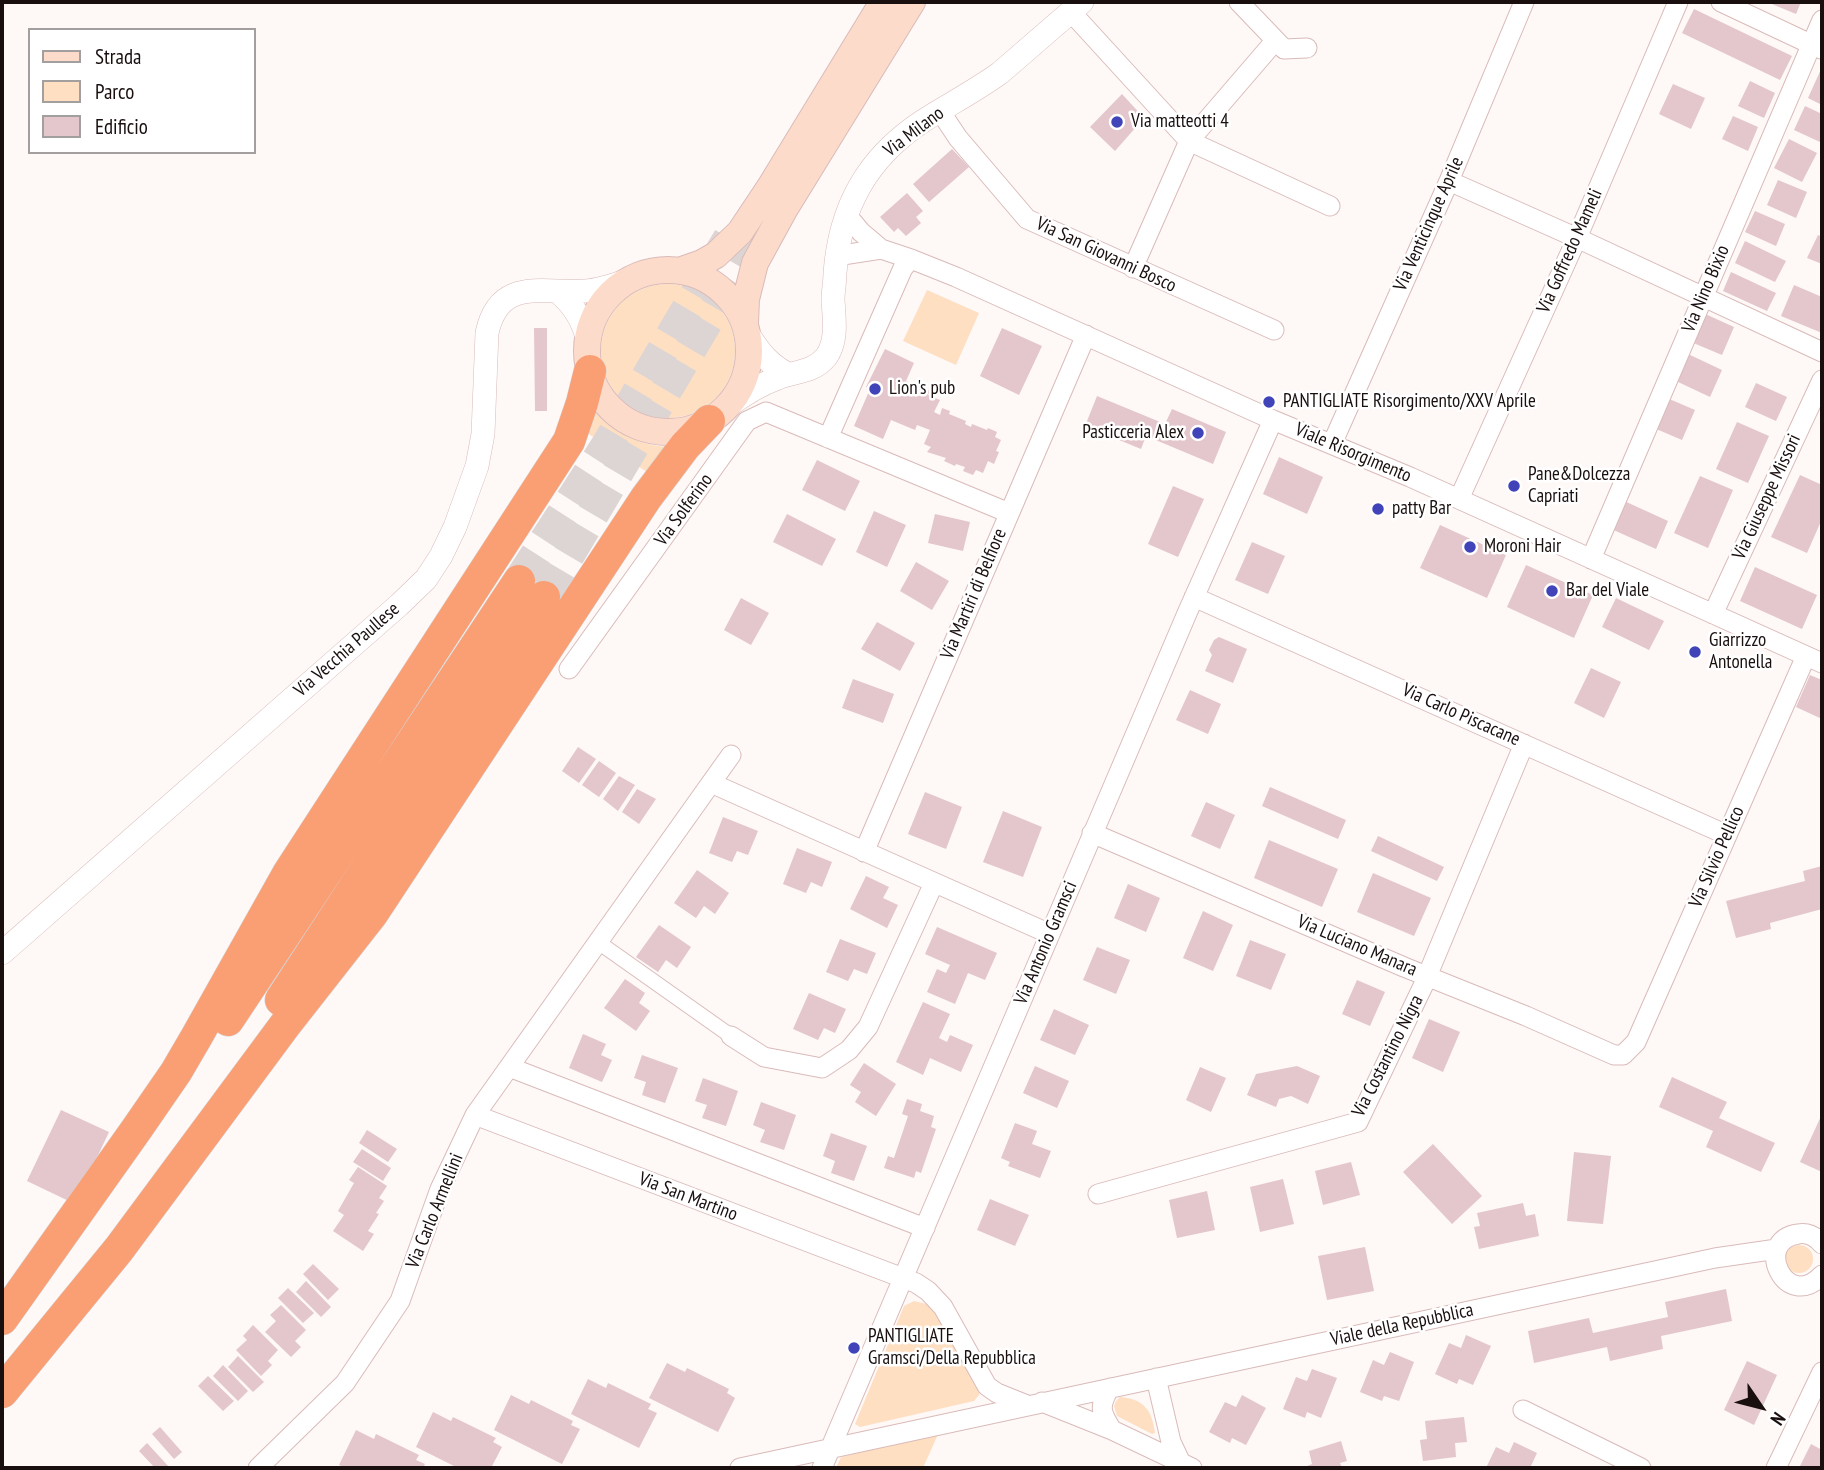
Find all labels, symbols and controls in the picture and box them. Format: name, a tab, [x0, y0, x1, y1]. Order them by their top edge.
legend	[28, 28, 256, 154]
text: Strada	[95, 43, 141, 70]
text: Parco	[95, 78, 134, 105]
street label: Via Milano	[879, 102, 949, 162]
place label: Via matteotti 4	[1131, 111, 1229, 133]
text: Edificio	[95, 113, 148, 140]
marker: Via matteotti 4	[1109, 114, 1125, 130]
street label: Via Venticinque Aprile	[1389, 153, 1469, 295]
street label: Via Goffredo Mameli	[1532, 185, 1608, 317]
street label: Via San Giovanni Bosco	[1032, 213, 1180, 297]
street label: Via Nino Bixio	[1677, 242, 1735, 336]
place label: Lion's pub	[889, 378, 955, 400]
marker: Lion's pub	[867, 381, 883, 397]
place label: PANTIGLIATE Risorgimento/XXV Aprile	[1283, 391, 1536, 413]
marker: PANTIGLIATE Risorgimento/XXV Aprile	[1261, 394, 1277, 410]
street label: Viale Risorgimento	[1291, 418, 1415, 488]
place label: Pasticceria Alex	[1082, 422, 1184, 444]
marker: Pasticceria Alex	[1190, 425, 1206, 441]
street label: Via Giuseppe Missori	[1728, 431, 1806, 563]
place label: Pane&Dolcezza Capriati	[1528, 464, 1630, 508]
street label: Via Solferino	[650, 469, 718, 551]
marker: Pane&Dolcezza Capriati	[1506, 478, 1522, 494]
place label: patty Bar	[1392, 498, 1451, 520]
marker: patty Bar	[1370, 501, 1386, 517]
street label: Via Martiri di Belfiore	[936, 525, 1012, 663]
place label: Moroni Hair	[1484, 536, 1561, 558]
marker: Moroni Hair	[1462, 539, 1478, 555]
place label: Bar del Viale	[1566, 580, 1649, 602]
marker: Bar del Viale	[1544, 583, 1560, 599]
street label: Via Vecchia Paullese	[290, 598, 404, 702]
place label: Giarrizzo Antonella	[1709, 630, 1772, 674]
marker: Giarrizzo Antonella	[1687, 644, 1703, 660]
street label: Via Carlo Piscacane	[1399, 679, 1523, 751]
street label: Via Silvio Pellico	[1685, 803, 1749, 911]
street label: Via Antonio Gramsci	[1010, 878, 1082, 1008]
street label: Via Luciano Manara	[1294, 911, 1420, 981]
street label: Via Costantino Nigra	[1347, 991, 1429, 1121]
street label: Via Carlo Armellini	[402, 1150, 468, 1272]
street label: Via San Martino	[635, 1168, 741, 1226]
street label: Viale della Repubblica	[1328, 1299, 1476, 1351]
place label: PANTIGLIATE Gramsci/Della Repubblica	[868, 1326, 1036, 1370]
marker: PANTIGLIATE Gramsci/Della Repubblica	[846, 1340, 862, 1356]
north arrow	[1726, 1372, 1796, 1442]
text: N	[1765, 1408, 1791, 1430]

